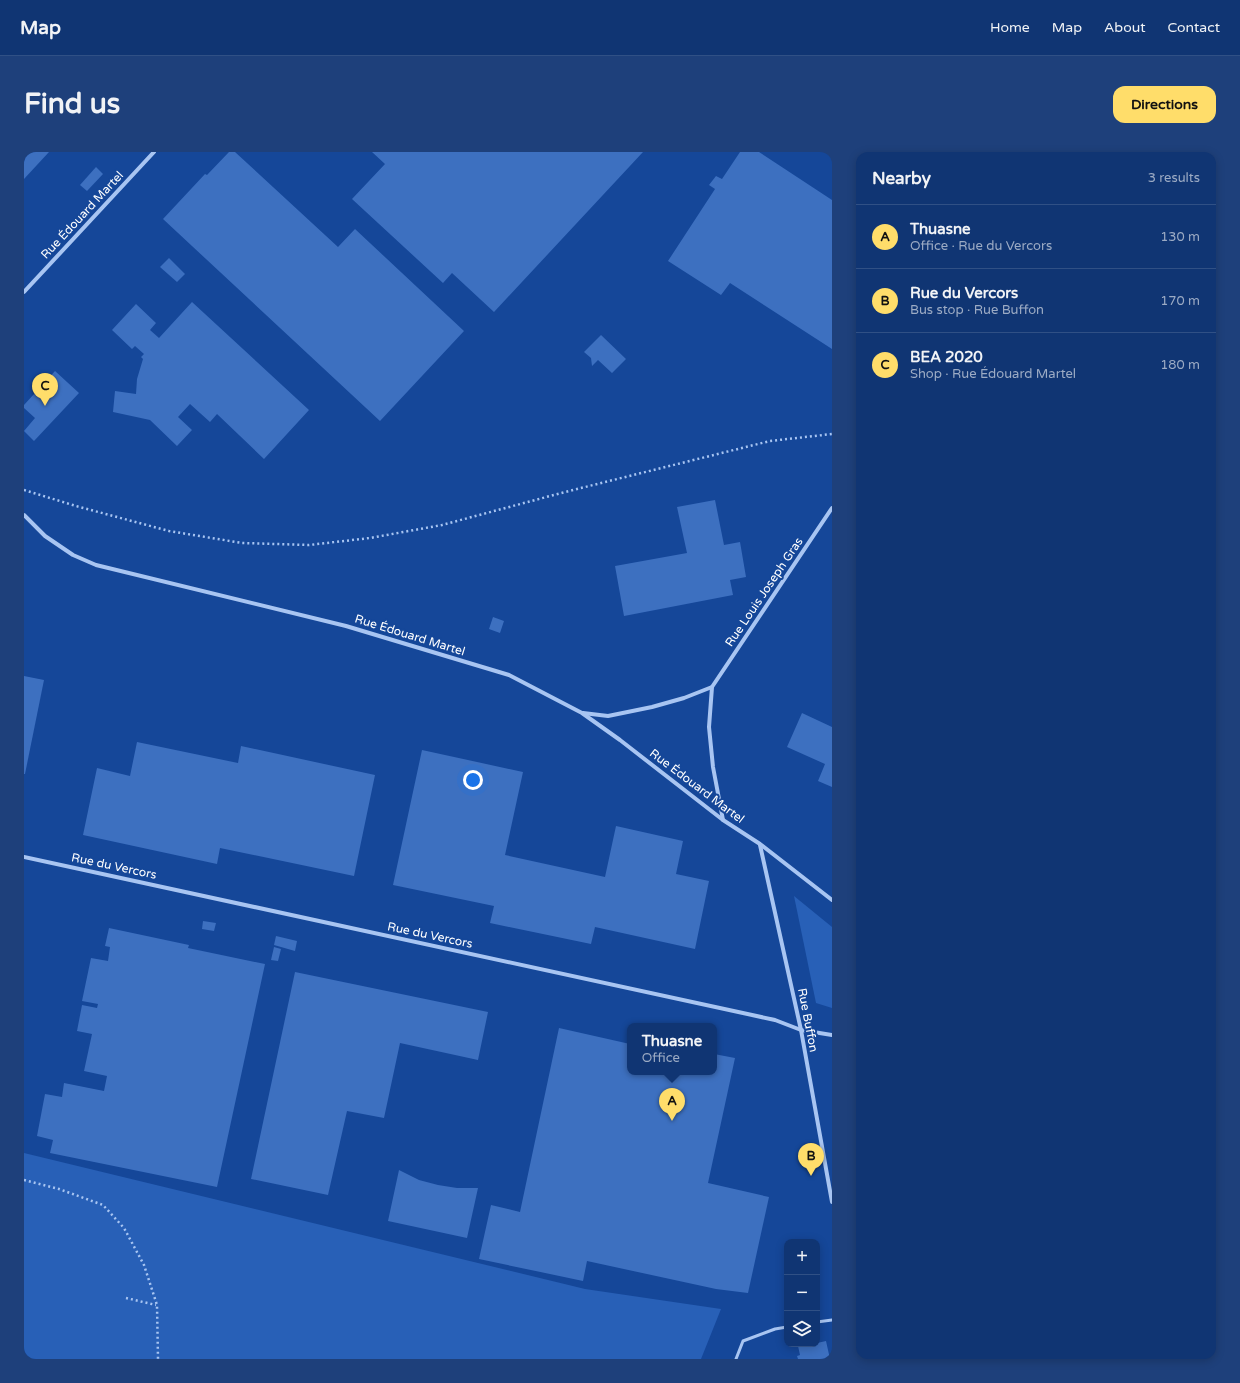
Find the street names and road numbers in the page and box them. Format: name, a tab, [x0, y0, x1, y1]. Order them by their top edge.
street label: Rue Édouard Martel	[38, 168, 126, 262]
street label: Rue Louis Joseph Gras	[722, 535, 806, 649]
street label: Rue Édouard Martel	[353, 612, 467, 658]
street label: Rue Édouard Martel	[647, 746, 747, 826]
street label: Rue du Vercors	[70, 850, 158, 882]
street label: Rue du Vercors	[386, 919, 474, 951]
street label: Rue Buffon	[795, 987, 821, 1053]

